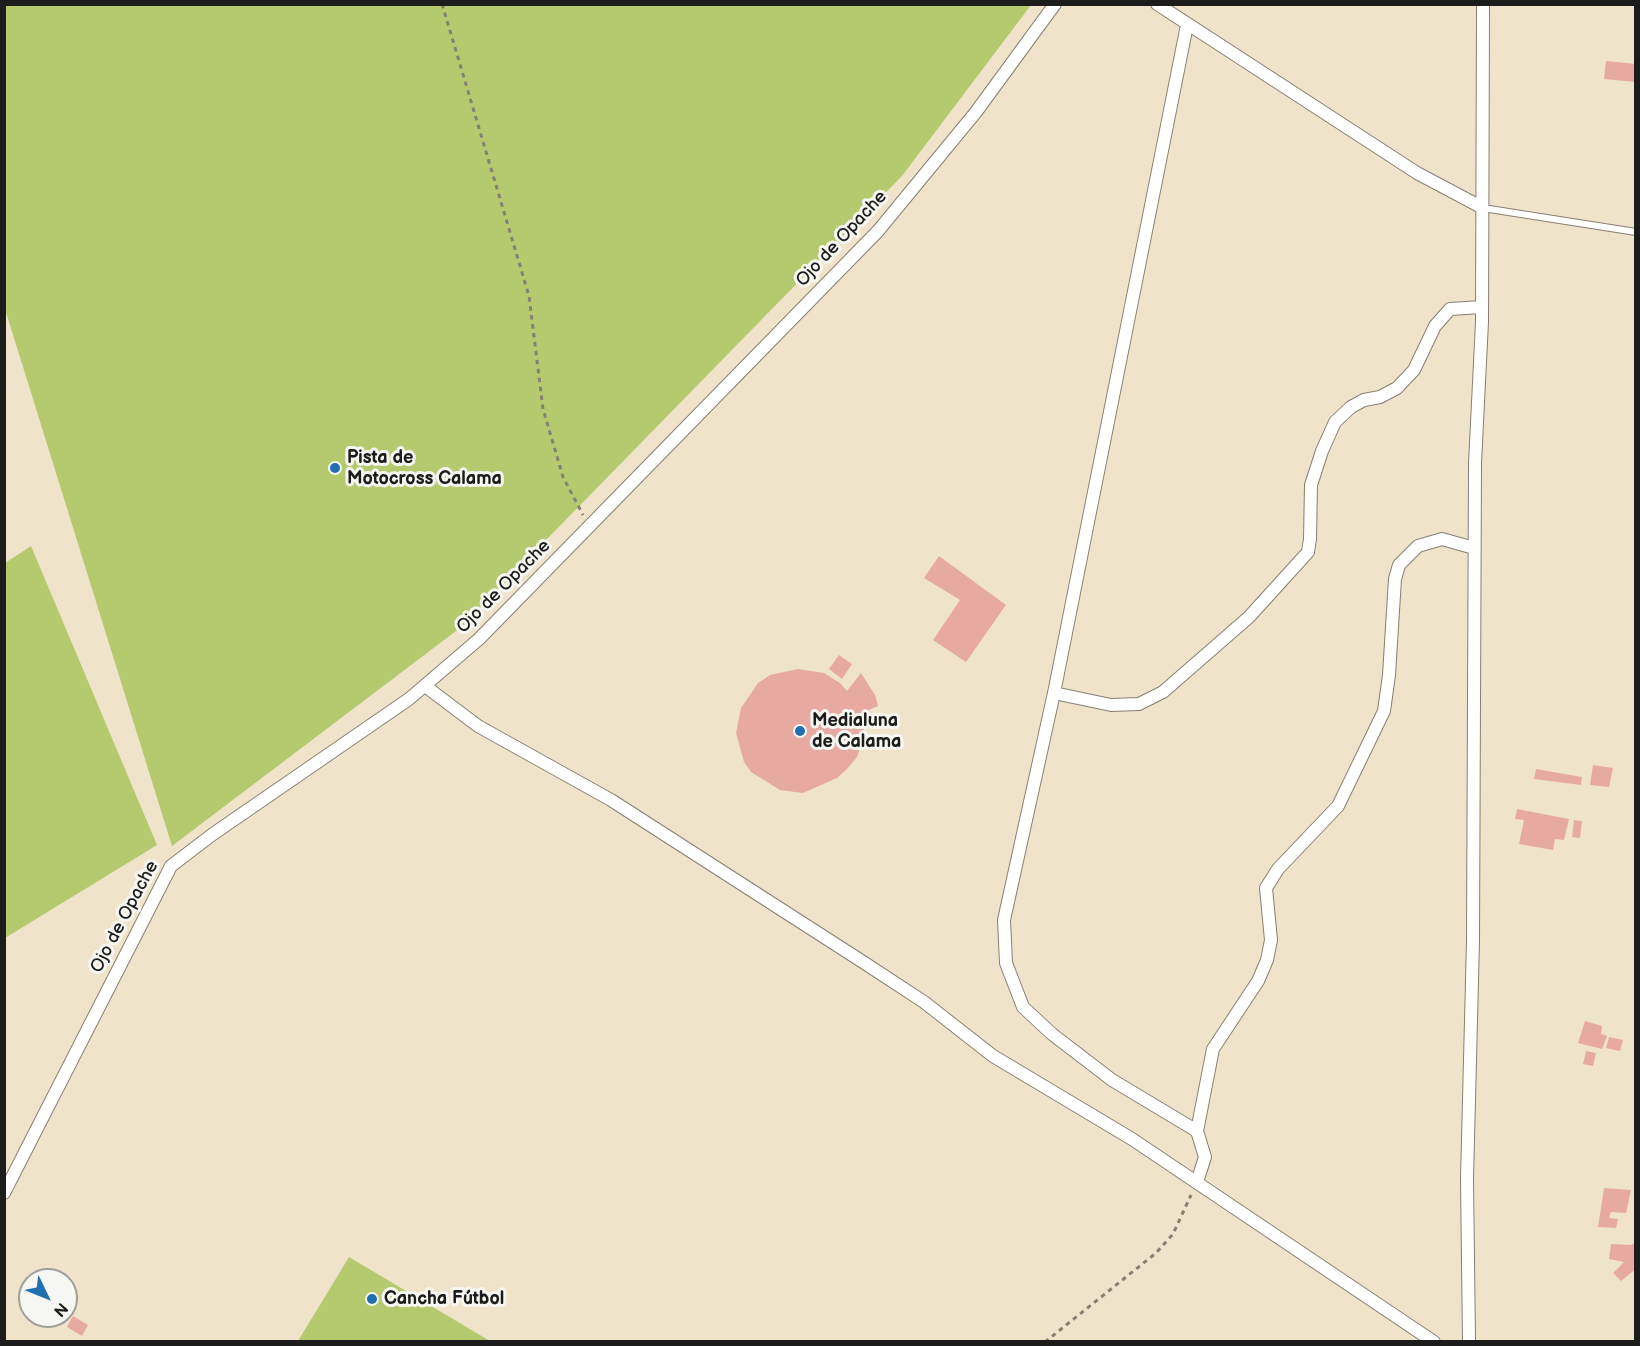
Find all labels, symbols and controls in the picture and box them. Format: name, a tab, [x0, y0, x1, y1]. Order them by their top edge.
street label: Ojo de Opache	[792, 186, 892, 292]
place label: Pista de Motocross Calama	[347, 447, 502, 490]
marker: Pista de Motocross Calama	[328, 461, 342, 475]
street label: Ojo de Opache	[453, 536, 555, 638]
place label: Medialuna de Calama	[812, 710, 901, 752]
marker: Medialuna de Calama	[793, 724, 807, 738]
street label: Ojo de Opache	[86, 857, 164, 977]
north arrow	[18, 1268, 78, 1328]
place label: Cancha Fútbol	[384, 1288, 504, 1310]
marker: Cancha Fútbol	[365, 1292, 379, 1306]
text: N	[49, 1298, 71, 1320]

